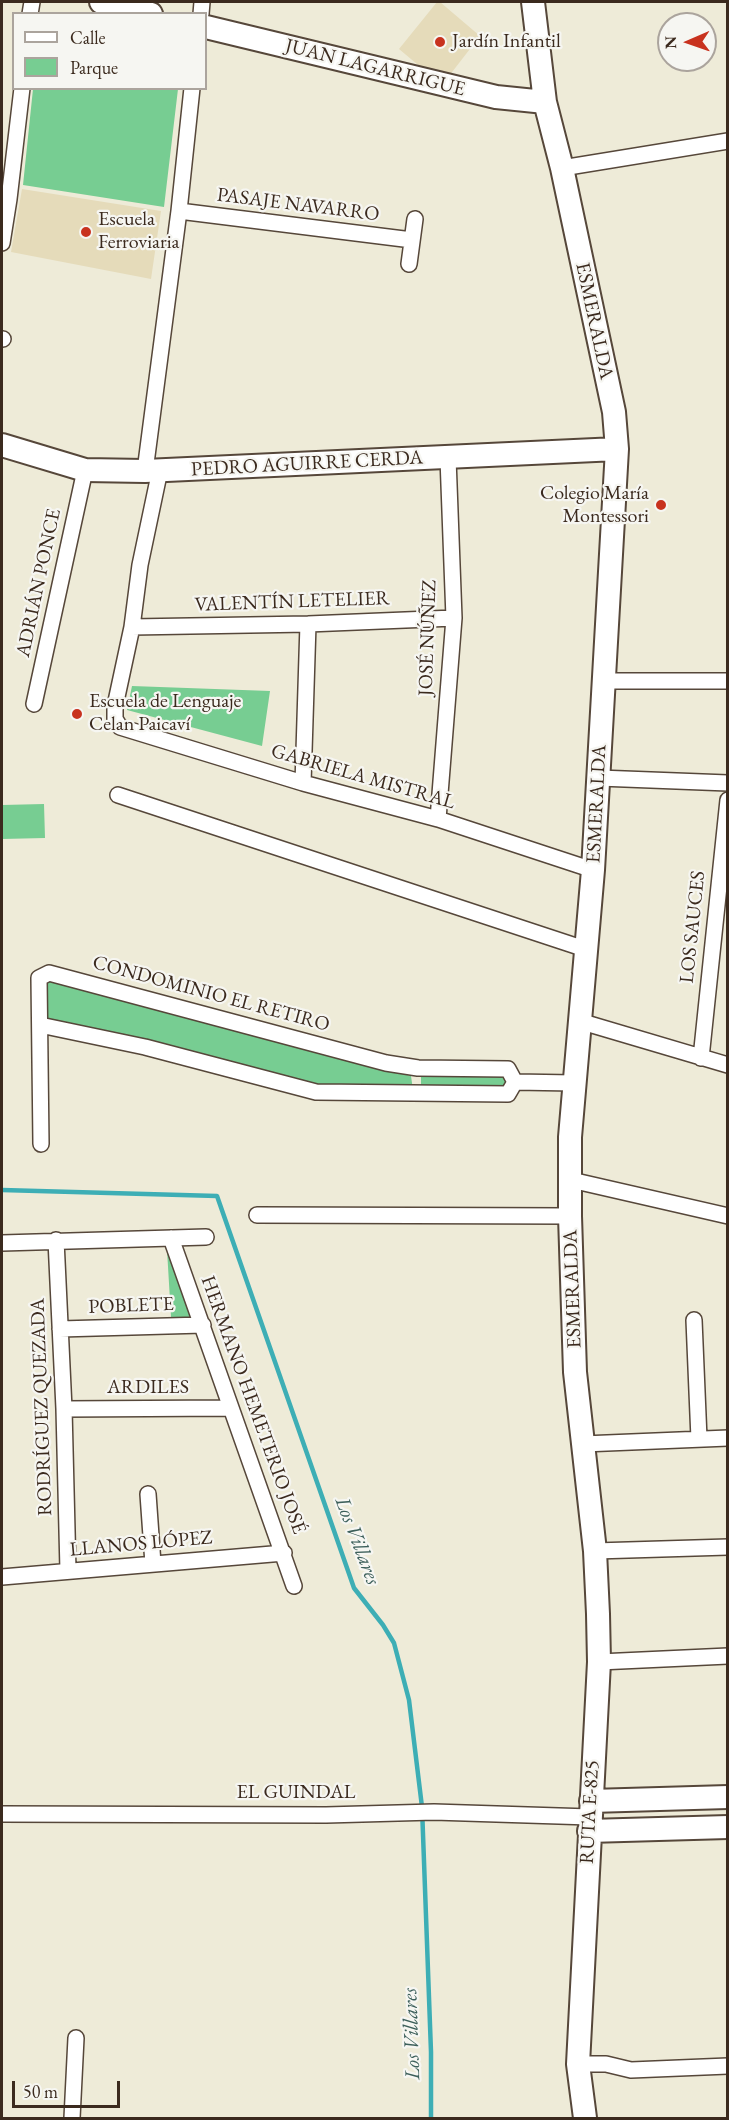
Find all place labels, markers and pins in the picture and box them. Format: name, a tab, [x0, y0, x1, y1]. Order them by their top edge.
place label: Jardín Infantil	[452, 30, 561, 54]
marker: Jardín Infantil	[433, 35, 447, 49]
place label: Escuela Ferroviaria	[98, 208, 180, 255]
marker: Escuela Ferroviaria	[79, 225, 93, 239]
place label: Colegio María Montessori	[540, 482, 649, 529]
marker: Colegio María Montessori	[654, 498, 668, 512]
place label: Escuela de Lenguaje Celan Paicaví	[89, 690, 241, 737]
marker: Escuela de Lenguaje Celan Paicaví	[70, 707, 84, 721]

